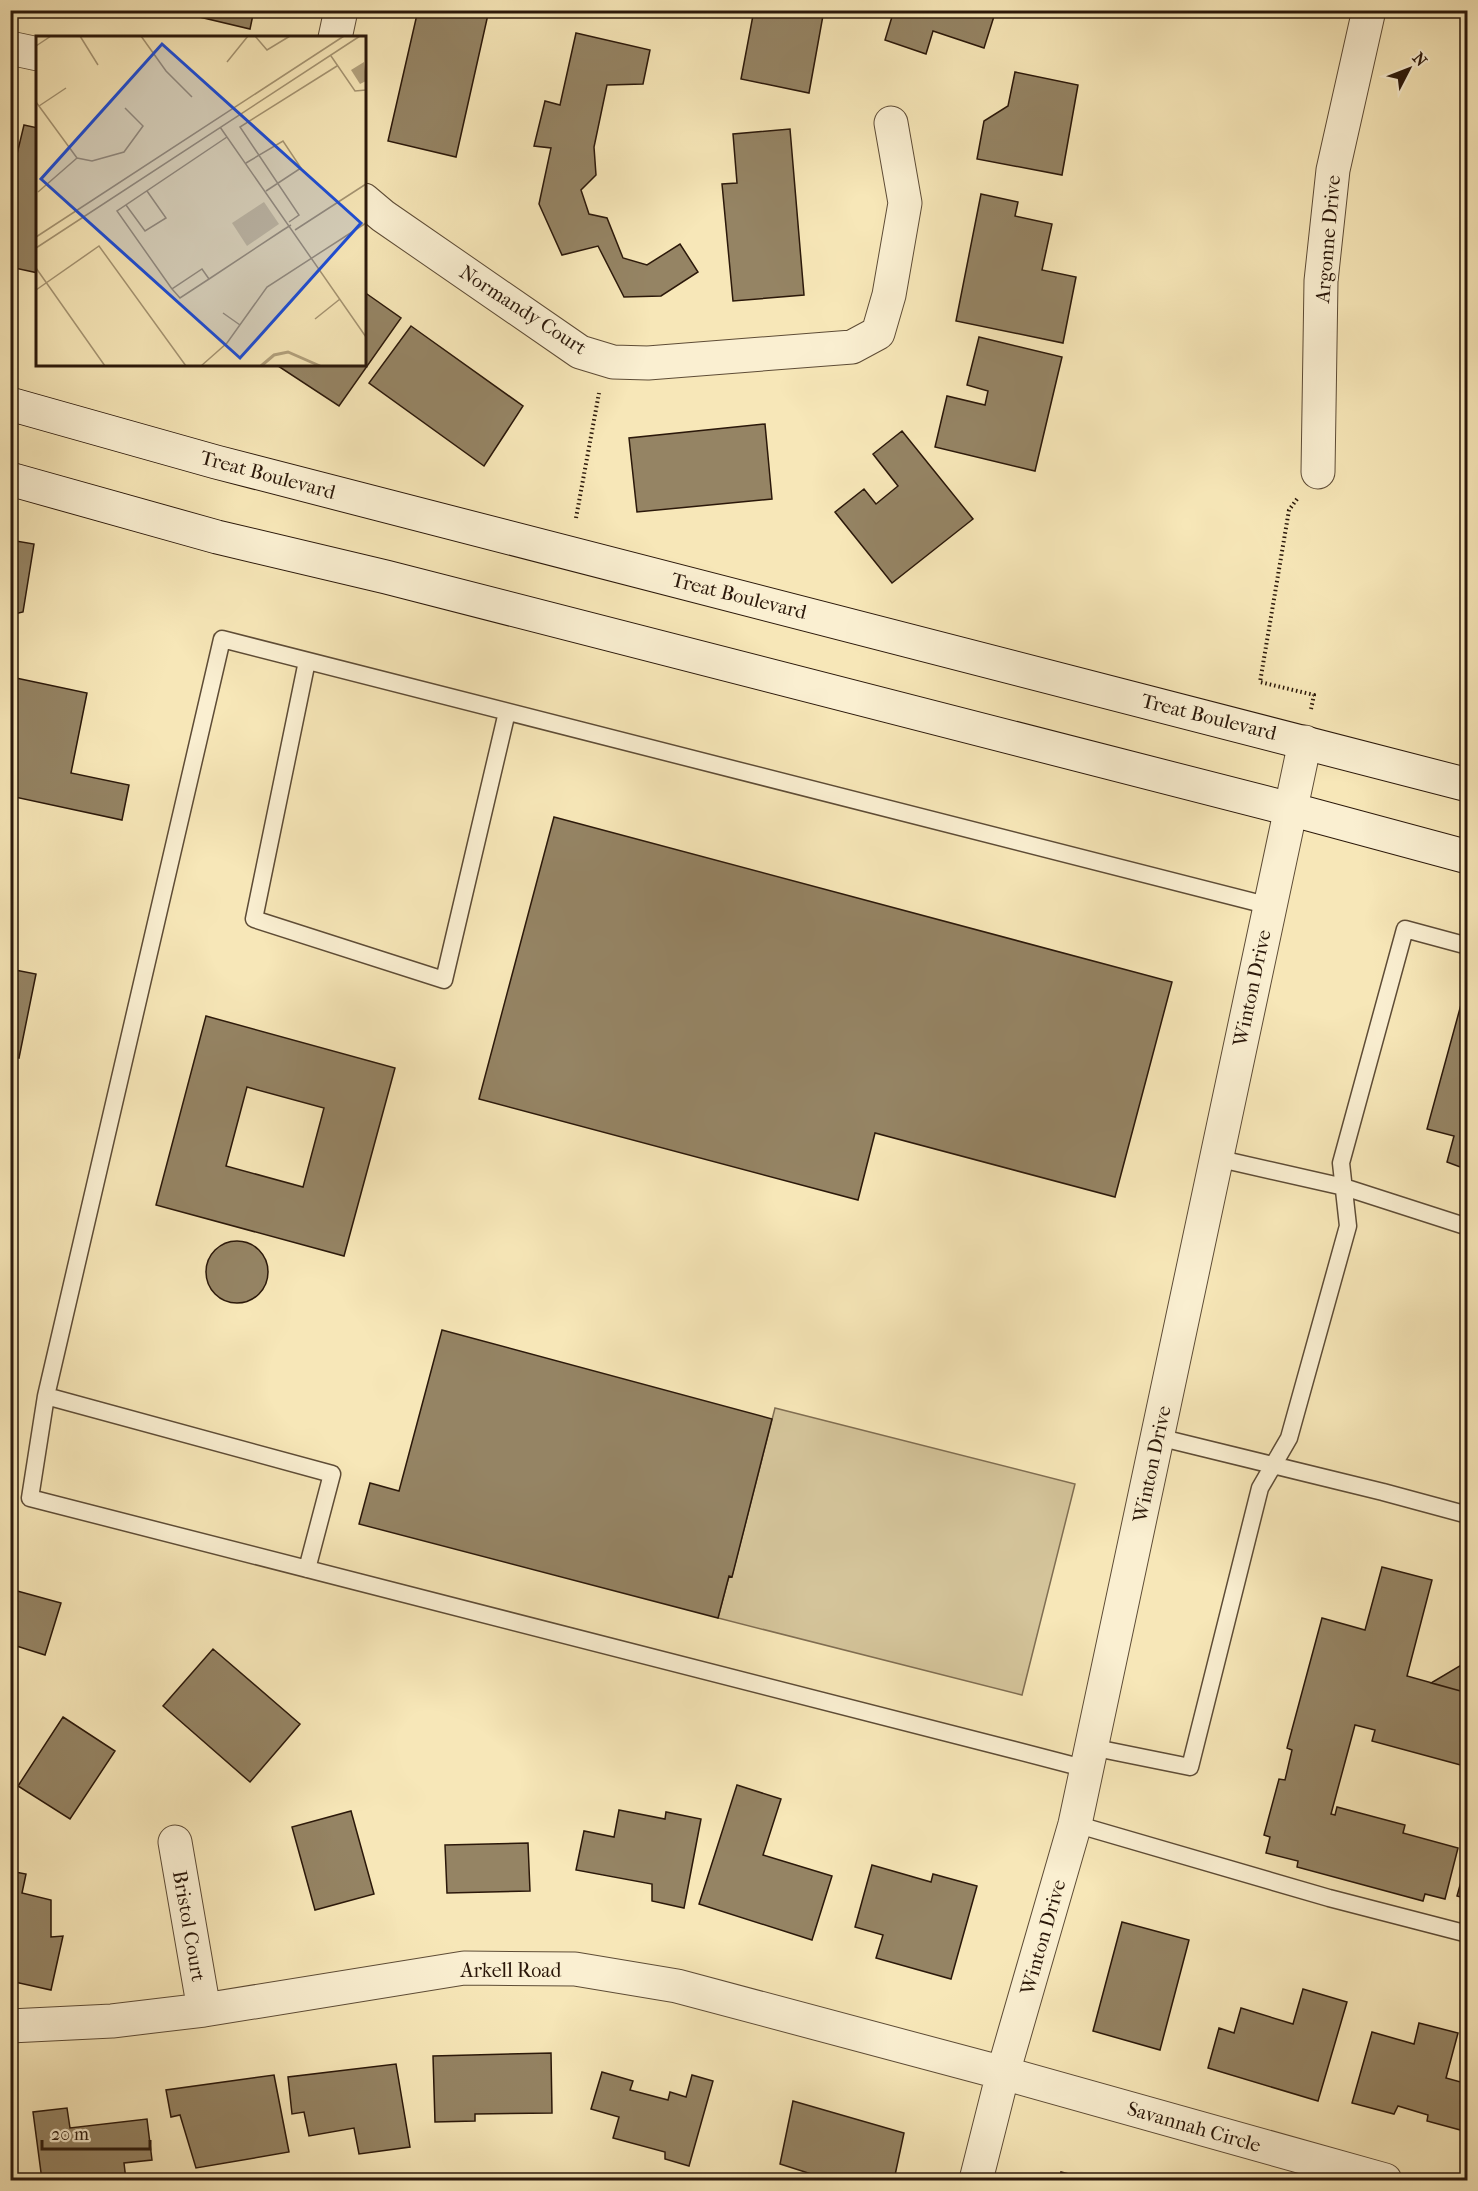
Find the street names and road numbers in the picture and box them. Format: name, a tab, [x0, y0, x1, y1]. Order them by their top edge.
street label: Argonne Drive	[1311, 174, 1345, 305]
street label: Normandy Court	[455, 260, 591, 360]
street label: Treat Boulevard	[198, 446, 339, 504]
street label: Treat Boulevard	[669, 568, 810, 624]
street label: Treat Boulevard	[1139, 689, 1280, 745]
street label: Winton Drive	[1228, 927, 1276, 1049]
street label: Winton Drive	[1128, 1403, 1176, 1525]
street label: Bristol Court	[168, 1869, 210, 1983]
street label: Winton Drive	[1015, 1877, 1070, 1998]
street label: Arkell Road	[460, 1959, 563, 1982]
street label: Savannah Circle	[1125, 2097, 1264, 2157]

